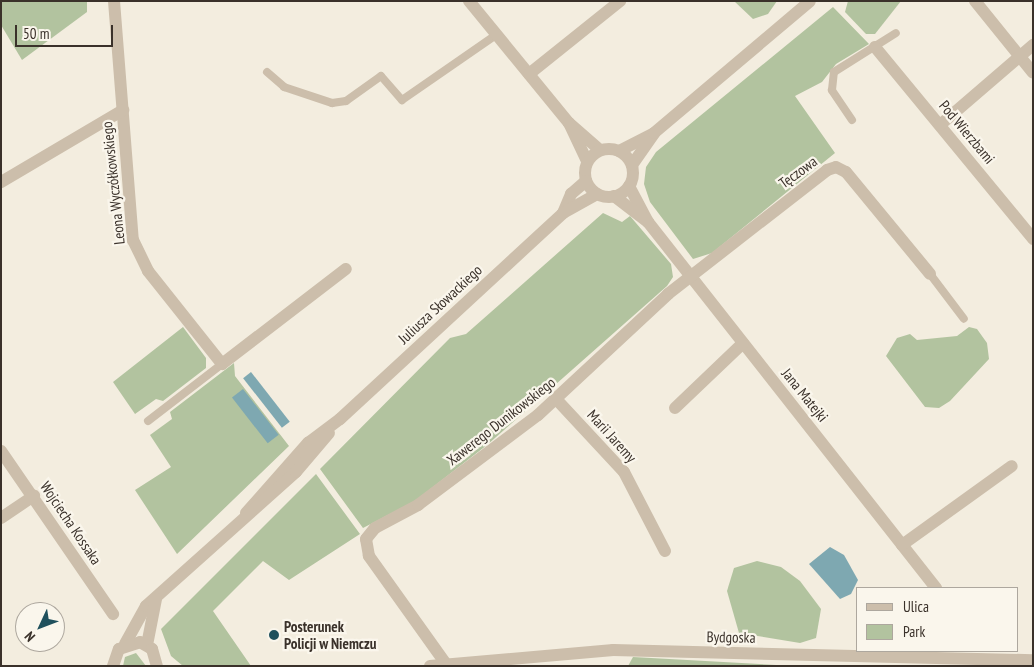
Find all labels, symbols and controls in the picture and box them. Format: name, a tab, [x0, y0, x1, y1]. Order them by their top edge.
scale bar	[18, 15, 115, 47]
text: 50 m	[23, 24, 49, 43]
street label: Pod Wierzbami	[935, 97, 999, 167]
street label: Leona Wyczółkowskiego	[98, 120, 128, 246]
street label: Tęczowa	[775, 152, 821, 192]
street label: Juliusza Słowackiego	[395, 261, 485, 347]
street label: Jana Matejki	[778, 365, 832, 425]
street label: Xawerego Dunikowskiego	[443, 373, 559, 469]
street label: Marii Jaremy	[584, 406, 640, 466]
street label: Wojciecha Kossaka	[37, 478, 105, 568]
legend	[856, 587, 1019, 652]
text: Ulica	[903, 597, 929, 616]
north arrow	[15, 602, 65, 652]
place label: Posterunek Policji w Niemczu	[284, 617, 377, 652]
text: Park	[903, 622, 925, 641]
text: N	[21, 628, 39, 645]
street label: Bydgoska	[706, 628, 756, 646]
marker: Posterunek Policji w Niemczu	[268, 629, 280, 641]

